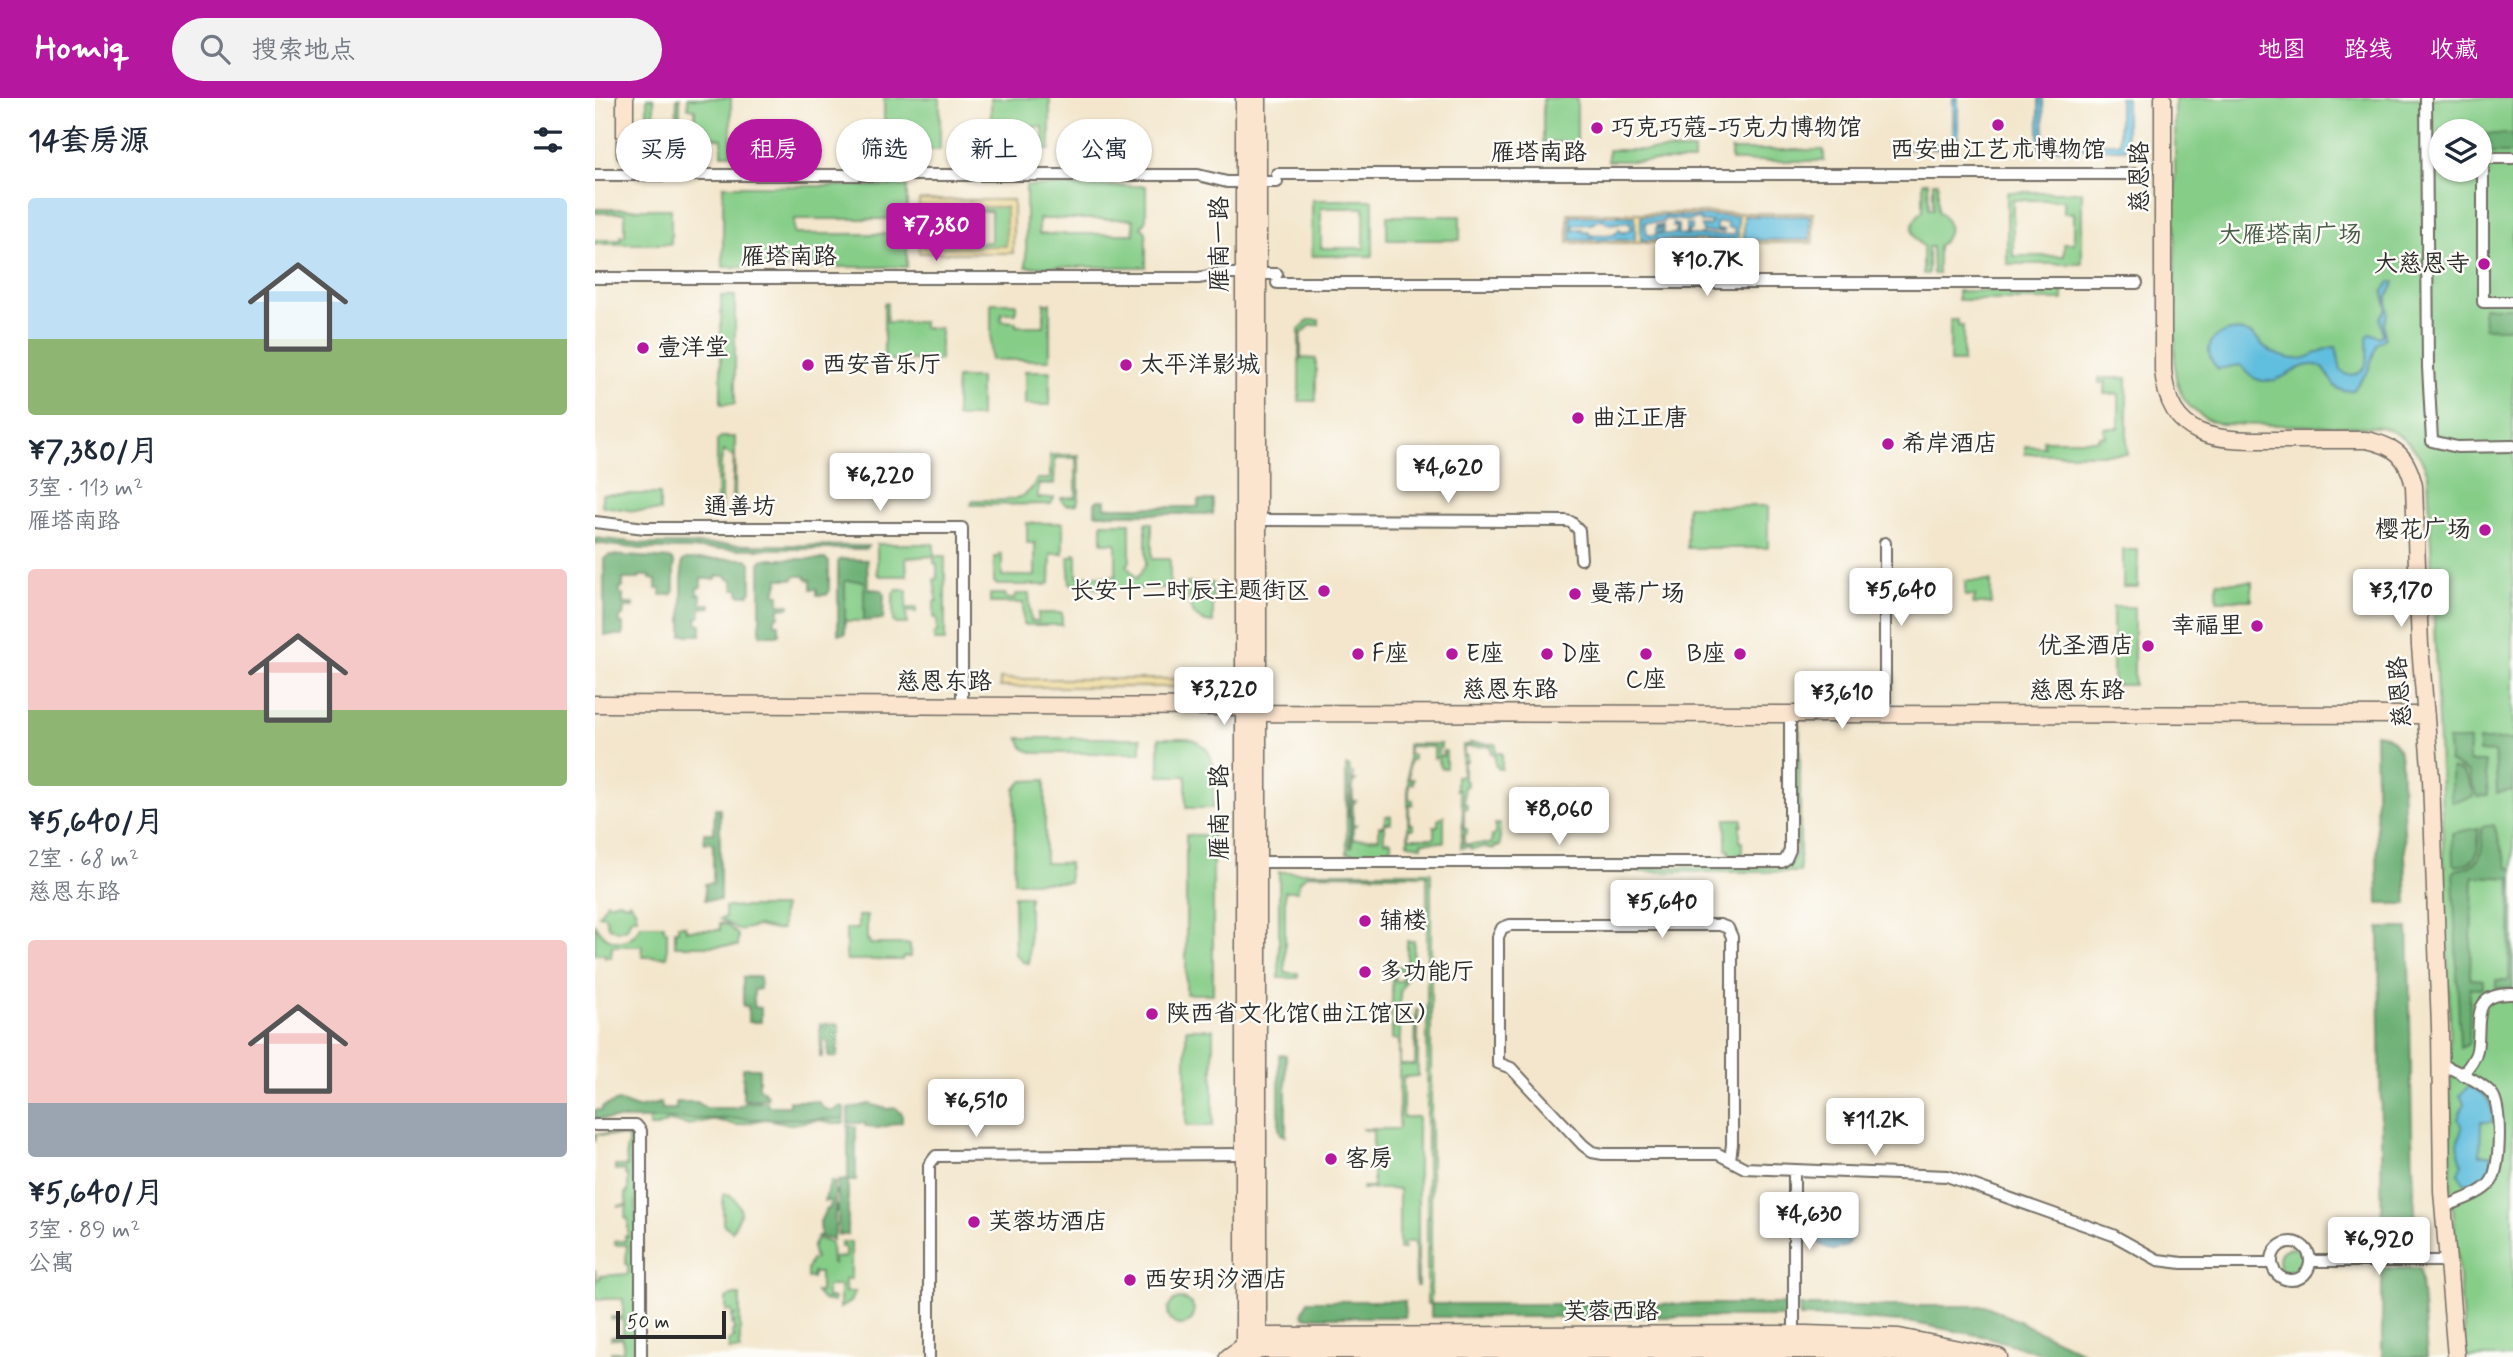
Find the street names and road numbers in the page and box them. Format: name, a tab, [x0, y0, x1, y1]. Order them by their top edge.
street label: 雁塔南路	[1491, 138, 1587, 169]
street label: 慈恩路	[2125, 141, 2156, 213]
street label: 雁南一路	[1205, 196, 1236, 292]
street label: 雁塔南路	[741, 242, 837, 273]
street label: 通善坊	[704, 492, 776, 523]
street label: 慈恩路	[2382, 655, 2420, 729]
street label: 慈恩东路	[896, 667, 992, 698]
street label: 慈恩东路	[1462, 675, 1558, 706]
street label: 慈恩东路	[2029, 676, 2125, 707]
street label: 雁南一路	[1205, 764, 1236, 860]
street label: 芙蓉西路	[1563, 1297, 1659, 1328]

